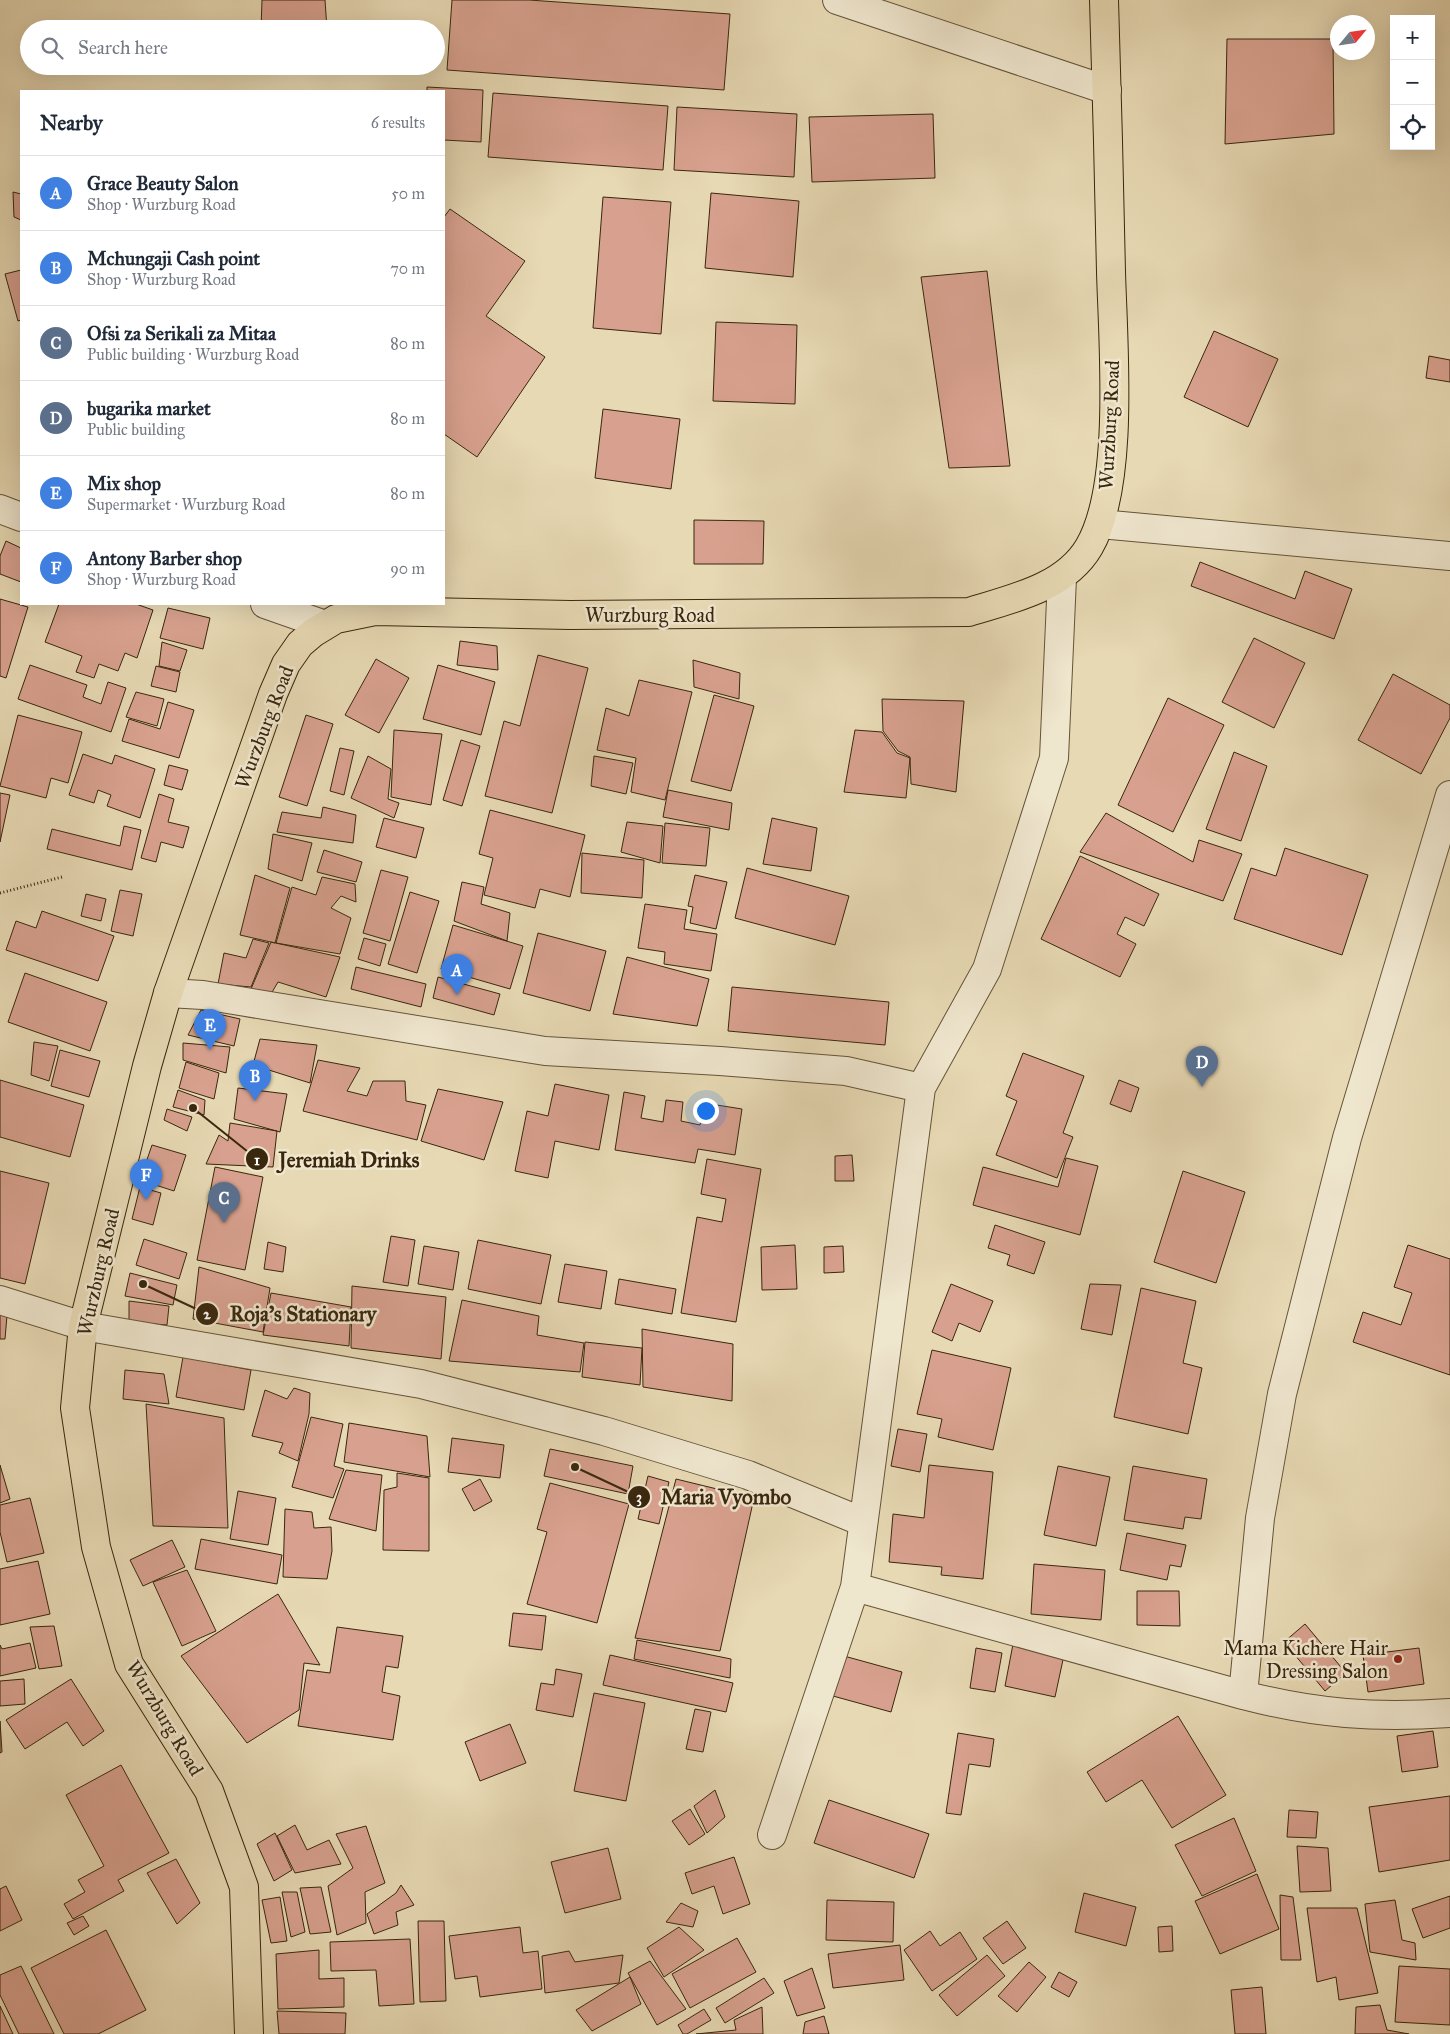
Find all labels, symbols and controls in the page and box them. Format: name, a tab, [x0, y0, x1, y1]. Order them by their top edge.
north arrow	[1330, 15, 1375, 60]
map controls	[1390, 15, 1435, 150]
button: +	[1390, 15, 1435, 60]
search box	[20, 20, 445, 75]
icon: search	[38, 34, 66, 62]
text: Search here	[78, 36, 168, 59]
button: −	[1390, 60, 1435, 105]
button: locate	[1390, 105, 1435, 150]
text: Nearby	[40, 110, 103, 136]
text: 6 results	[371, 113, 425, 132]
text: Grace Beauty Salon	[87, 172, 238, 195]
text: A	[51, 184, 61, 203]
text: 50 m	[391, 184, 425, 203]
text: Shop · Wurzburg Road	[87, 195, 236, 214]
text: Mchungaji Cash point	[87, 247, 260, 270]
text: B	[51, 259, 61, 278]
text: 70 m	[390, 259, 425, 278]
text: Shop · Wurzburg Road	[87, 270, 236, 289]
text: Ofsi za Serikali za Mitaa	[87, 322, 276, 345]
text: C	[51, 334, 61, 353]
text: 80 m	[390, 334, 425, 353]
text: Public building · Wurzburg Road	[87, 345, 299, 364]
street label: Wurzburg Road	[1094, 359, 1125, 491]
text: bugarika market	[87, 397, 211, 420]
text: D	[50, 409, 62, 428]
text: 80 m	[390, 409, 425, 428]
text: Public building	[87, 420, 185, 439]
text: Mix shop	[87, 472, 161, 495]
text: E	[50, 484, 62, 503]
text: 80 m	[390, 484, 425, 503]
text: Supermarket · Wurzburg Road	[87, 495, 286, 514]
text: Antony Barber shop	[87, 547, 242, 570]
text: F	[51, 559, 61, 578]
text: 90 m	[390, 559, 425, 578]
text: Shop · Wurzburg Road	[87, 570, 236, 589]
street label: Wurzburg Road	[585, 603, 715, 628]
street label: Wurzburg Road	[229, 662, 299, 792]
pin: A	[441, 954, 473, 995]
pin: E	[194, 1009, 226, 1050]
pin: D	[1186, 1046, 1218, 1087]
pin: B	[239, 1060, 271, 1101]
your location	[693, 1098, 719, 1124]
callout: Jeremiah Drinks	[244, 1141, 430, 1177]
text: Jeremiah Drinks	[276, 1147, 420, 1174]
text: 1	[254, 1151, 260, 1169]
pin: F	[130, 1159, 162, 1200]
pin: C	[208, 1182, 240, 1223]
street label: Wurzburg Road	[72, 1206, 125, 1338]
callout: Roja's Stationary	[194, 1296, 386, 1332]
text: Roja's Stationary	[230, 1301, 378, 1327]
text: 2	[203, 1305, 211, 1323]
callout: Maria Vyombo	[626, 1479, 802, 1515]
text: Maria Vyombo	[661, 1484, 791, 1510]
text: 3	[636, 1488, 642, 1507]
place label: Mama Kichere Hair Dressing Salon	[1223, 1636, 1388, 1684]
marker: Mama Kichere Hair Dressing Salon	[1392, 1653, 1404, 1665]
street label: Wurzburg Road	[120, 1656, 209, 1780]

